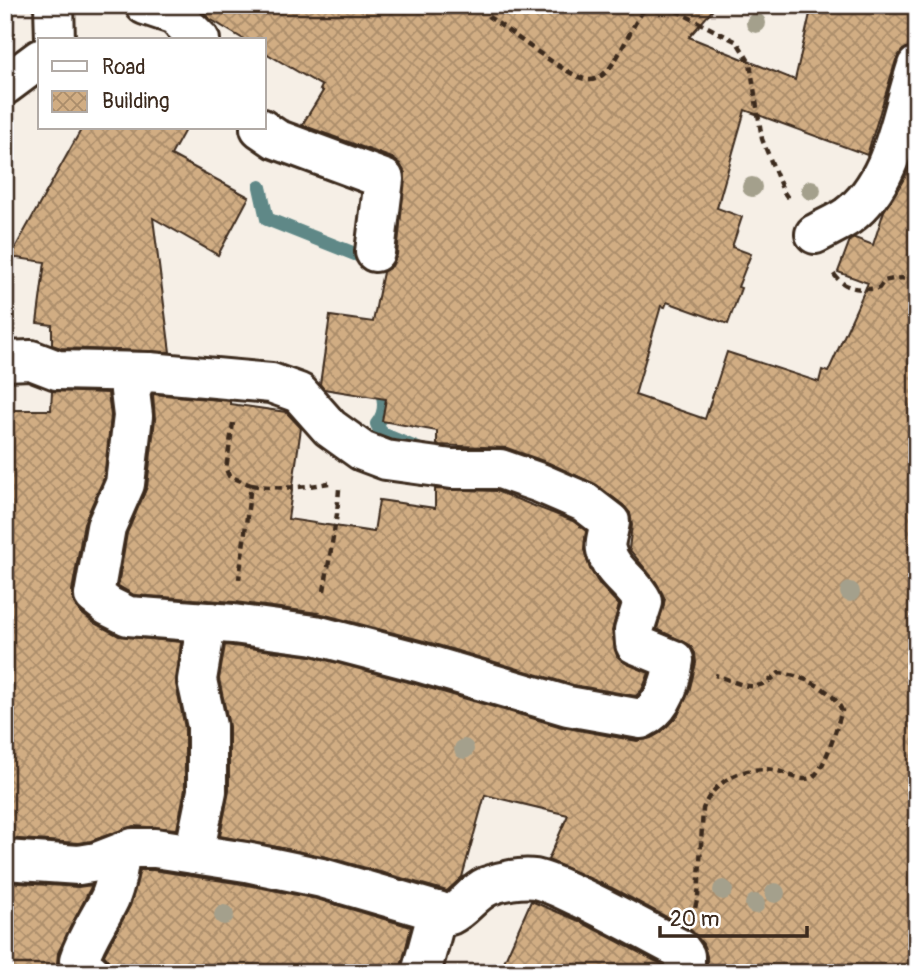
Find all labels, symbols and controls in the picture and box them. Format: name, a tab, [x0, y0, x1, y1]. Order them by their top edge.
legend	[38, 38, 266, 130]
text: Road	[102, 54, 146, 81]
text: Building	[102, 88, 169, 115]
scale bar	[660, 894, 806, 938]
text: 20 m	[670, 906, 719, 933]

